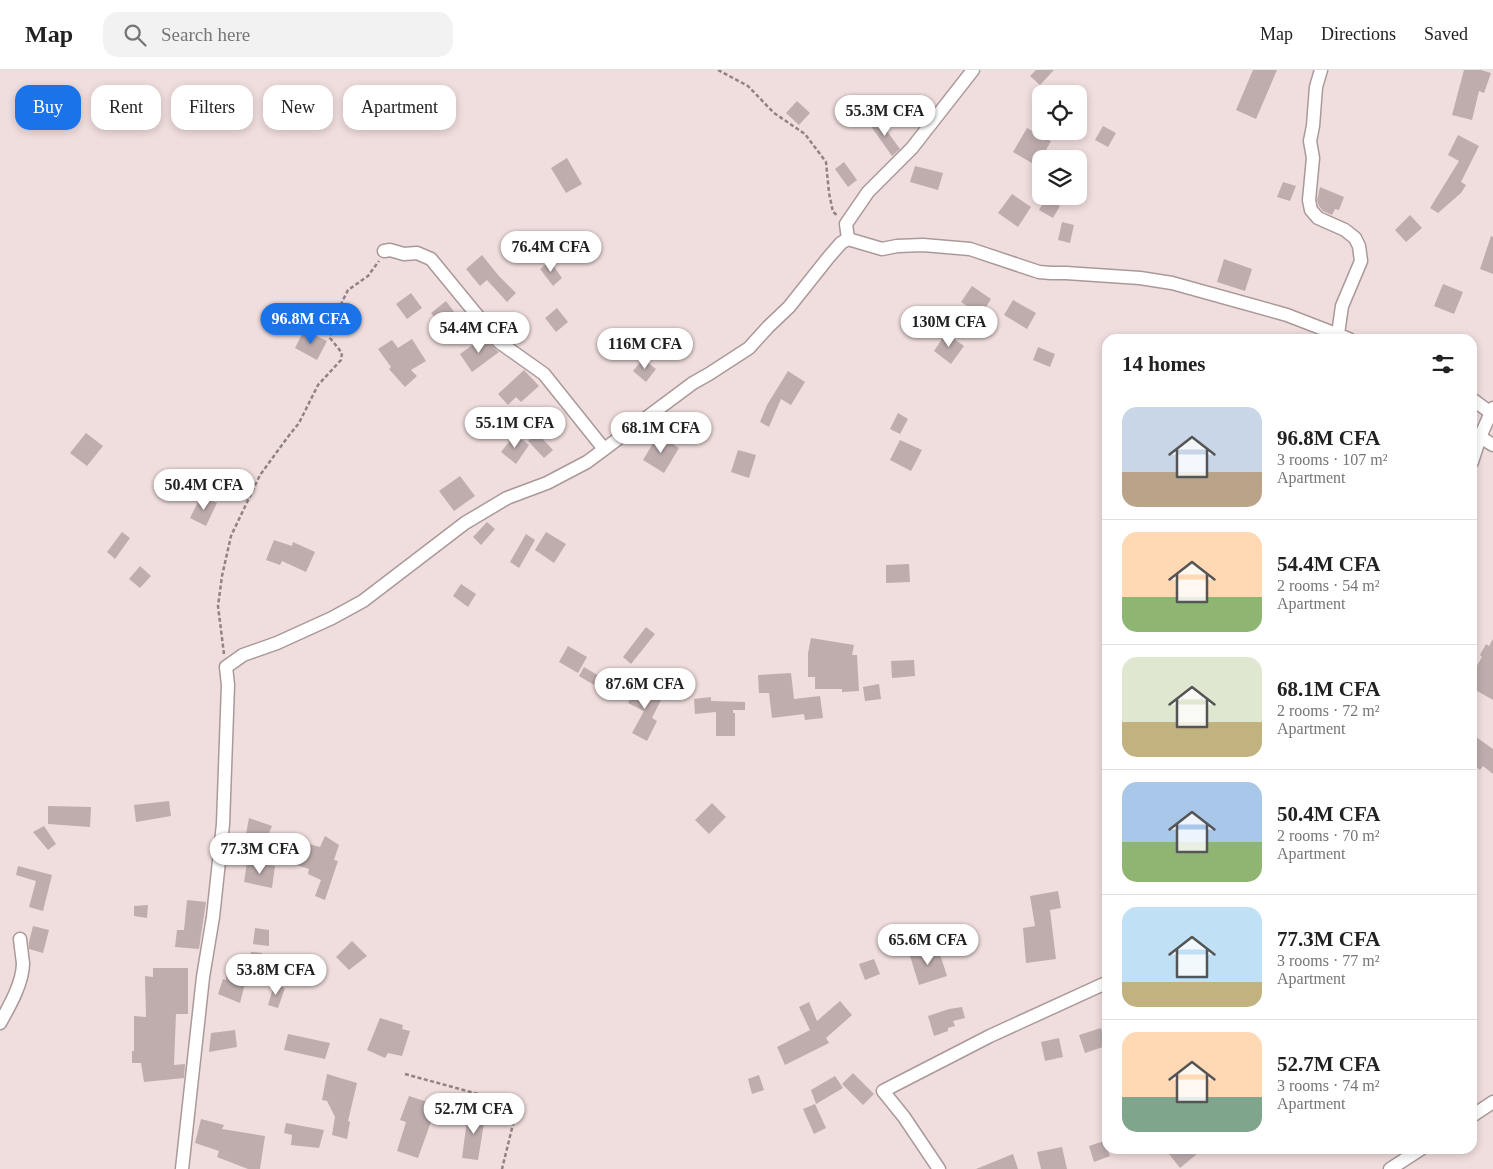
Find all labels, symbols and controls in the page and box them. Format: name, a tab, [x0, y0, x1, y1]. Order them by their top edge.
search box	[103, 12, 453, 57]
text: Map	[25, 21, 73, 47]
icon: search	[121, 21, 149, 49]
text: Search here	[161, 24, 250, 45]
text: Map	[1260, 24, 1293, 44]
text: Directions	[1321, 24, 1396, 44]
text: Saved	[1424, 24, 1468, 44]
chip: Buy	[15, 85, 81, 130]
chip: Rent	[91, 85, 161, 130]
chip: Filters	[171, 85, 253, 130]
chip: New	[263, 85, 333, 130]
chip: Apartment	[343, 85, 456, 130]
map controls	[1032, 85, 1087, 205]
button: locate	[1032, 85, 1087, 140]
pin: 55.3M CFA	[828, 94, 942, 137]
text: 55.3M CFA	[846, 102, 924, 119]
button: layers	[1032, 150, 1087, 205]
pin: 76.4M CFA	[494, 230, 608, 273]
text: 76.4M CFA	[512, 238, 590, 255]
pin: 96.8M CFA	[254, 302, 368, 345]
pin: 130M CFA	[897, 306, 1001, 348]
text: 96.8M CFA	[272, 310, 350, 327]
pin: 54.4M CFA	[422, 312, 536, 354]
text: 130M CFA	[912, 313, 986, 330]
text: 54.4M CFA	[440, 319, 518, 336]
pin: 116M CFA	[593, 328, 697, 370]
text: 116M CFA	[608, 335, 682, 352]
icon: filters	[1429, 350, 1457, 378]
text: 14 homes	[1122, 352, 1205, 376]
pin: 55.1M CFA	[458, 406, 572, 449]
pin: 68.1M CFA	[604, 412, 718, 454]
text: 55.1M CFA	[476, 414, 554, 431]
text: 68.1M CFA	[622, 419, 700, 436]
text: 96.8M CFA	[1277, 426, 1380, 450]
icon: home	[1162, 427, 1222, 487]
text: 3 rooms · 107 m²	[1277, 451, 1388, 468]
pin: 50.4M CFA	[147, 468, 261, 511]
text: Apartment	[1277, 469, 1345, 486]
text: 50.4M CFA	[165, 476, 243, 493]
icon: home	[1162, 552, 1222, 612]
text: 54.4M CFA	[1277, 552, 1380, 576]
text: 2 rooms · 54 m²	[1277, 577, 1380, 594]
text: Apartment	[1277, 595, 1345, 612]
pin: 87.6M CFA	[588, 668, 702, 710]
text: 87.6M CFA	[606, 675, 684, 692]
icon: home	[1162, 677, 1222, 737]
text: 68.1M CFA	[1277, 677, 1380, 701]
text: 2 rooms · 72 m²	[1277, 702, 1380, 719]
text: Apartment	[1277, 720, 1345, 737]
icon: home	[1162, 802, 1222, 862]
text: 50.4M CFA	[1277, 802, 1380, 826]
text: 2 rooms · 70 m²	[1277, 827, 1380, 844]
pin: 77.3M CFA	[203, 832, 317, 875]
text: 77.3M CFA	[221, 840, 299, 857]
text: Apartment	[1277, 845, 1345, 862]
pin: 65.6M CFA	[871, 924, 985, 966]
icon: home	[1162, 927, 1222, 987]
text: 77.3M CFA	[1277, 927, 1380, 951]
text: 65.6M CFA	[889, 931, 967, 948]
text: 3 rooms · 77 m²	[1277, 952, 1380, 969]
pin: 53.8M CFA	[219, 954, 333, 996]
text: 53.8M CFA	[237, 961, 315, 978]
text: Apartment	[1277, 970, 1345, 987]
icon: home	[1162, 1052, 1222, 1112]
text: 52.7M CFA	[1277, 1052, 1380, 1076]
text: 3 rooms · 74 m²	[1277, 1077, 1380, 1094]
pin: 52.7M CFA	[417, 1092, 531, 1135]
text: Apartment	[1277, 1095, 1345, 1112]
text: 52.7M CFA	[435, 1100, 513, 1117]

